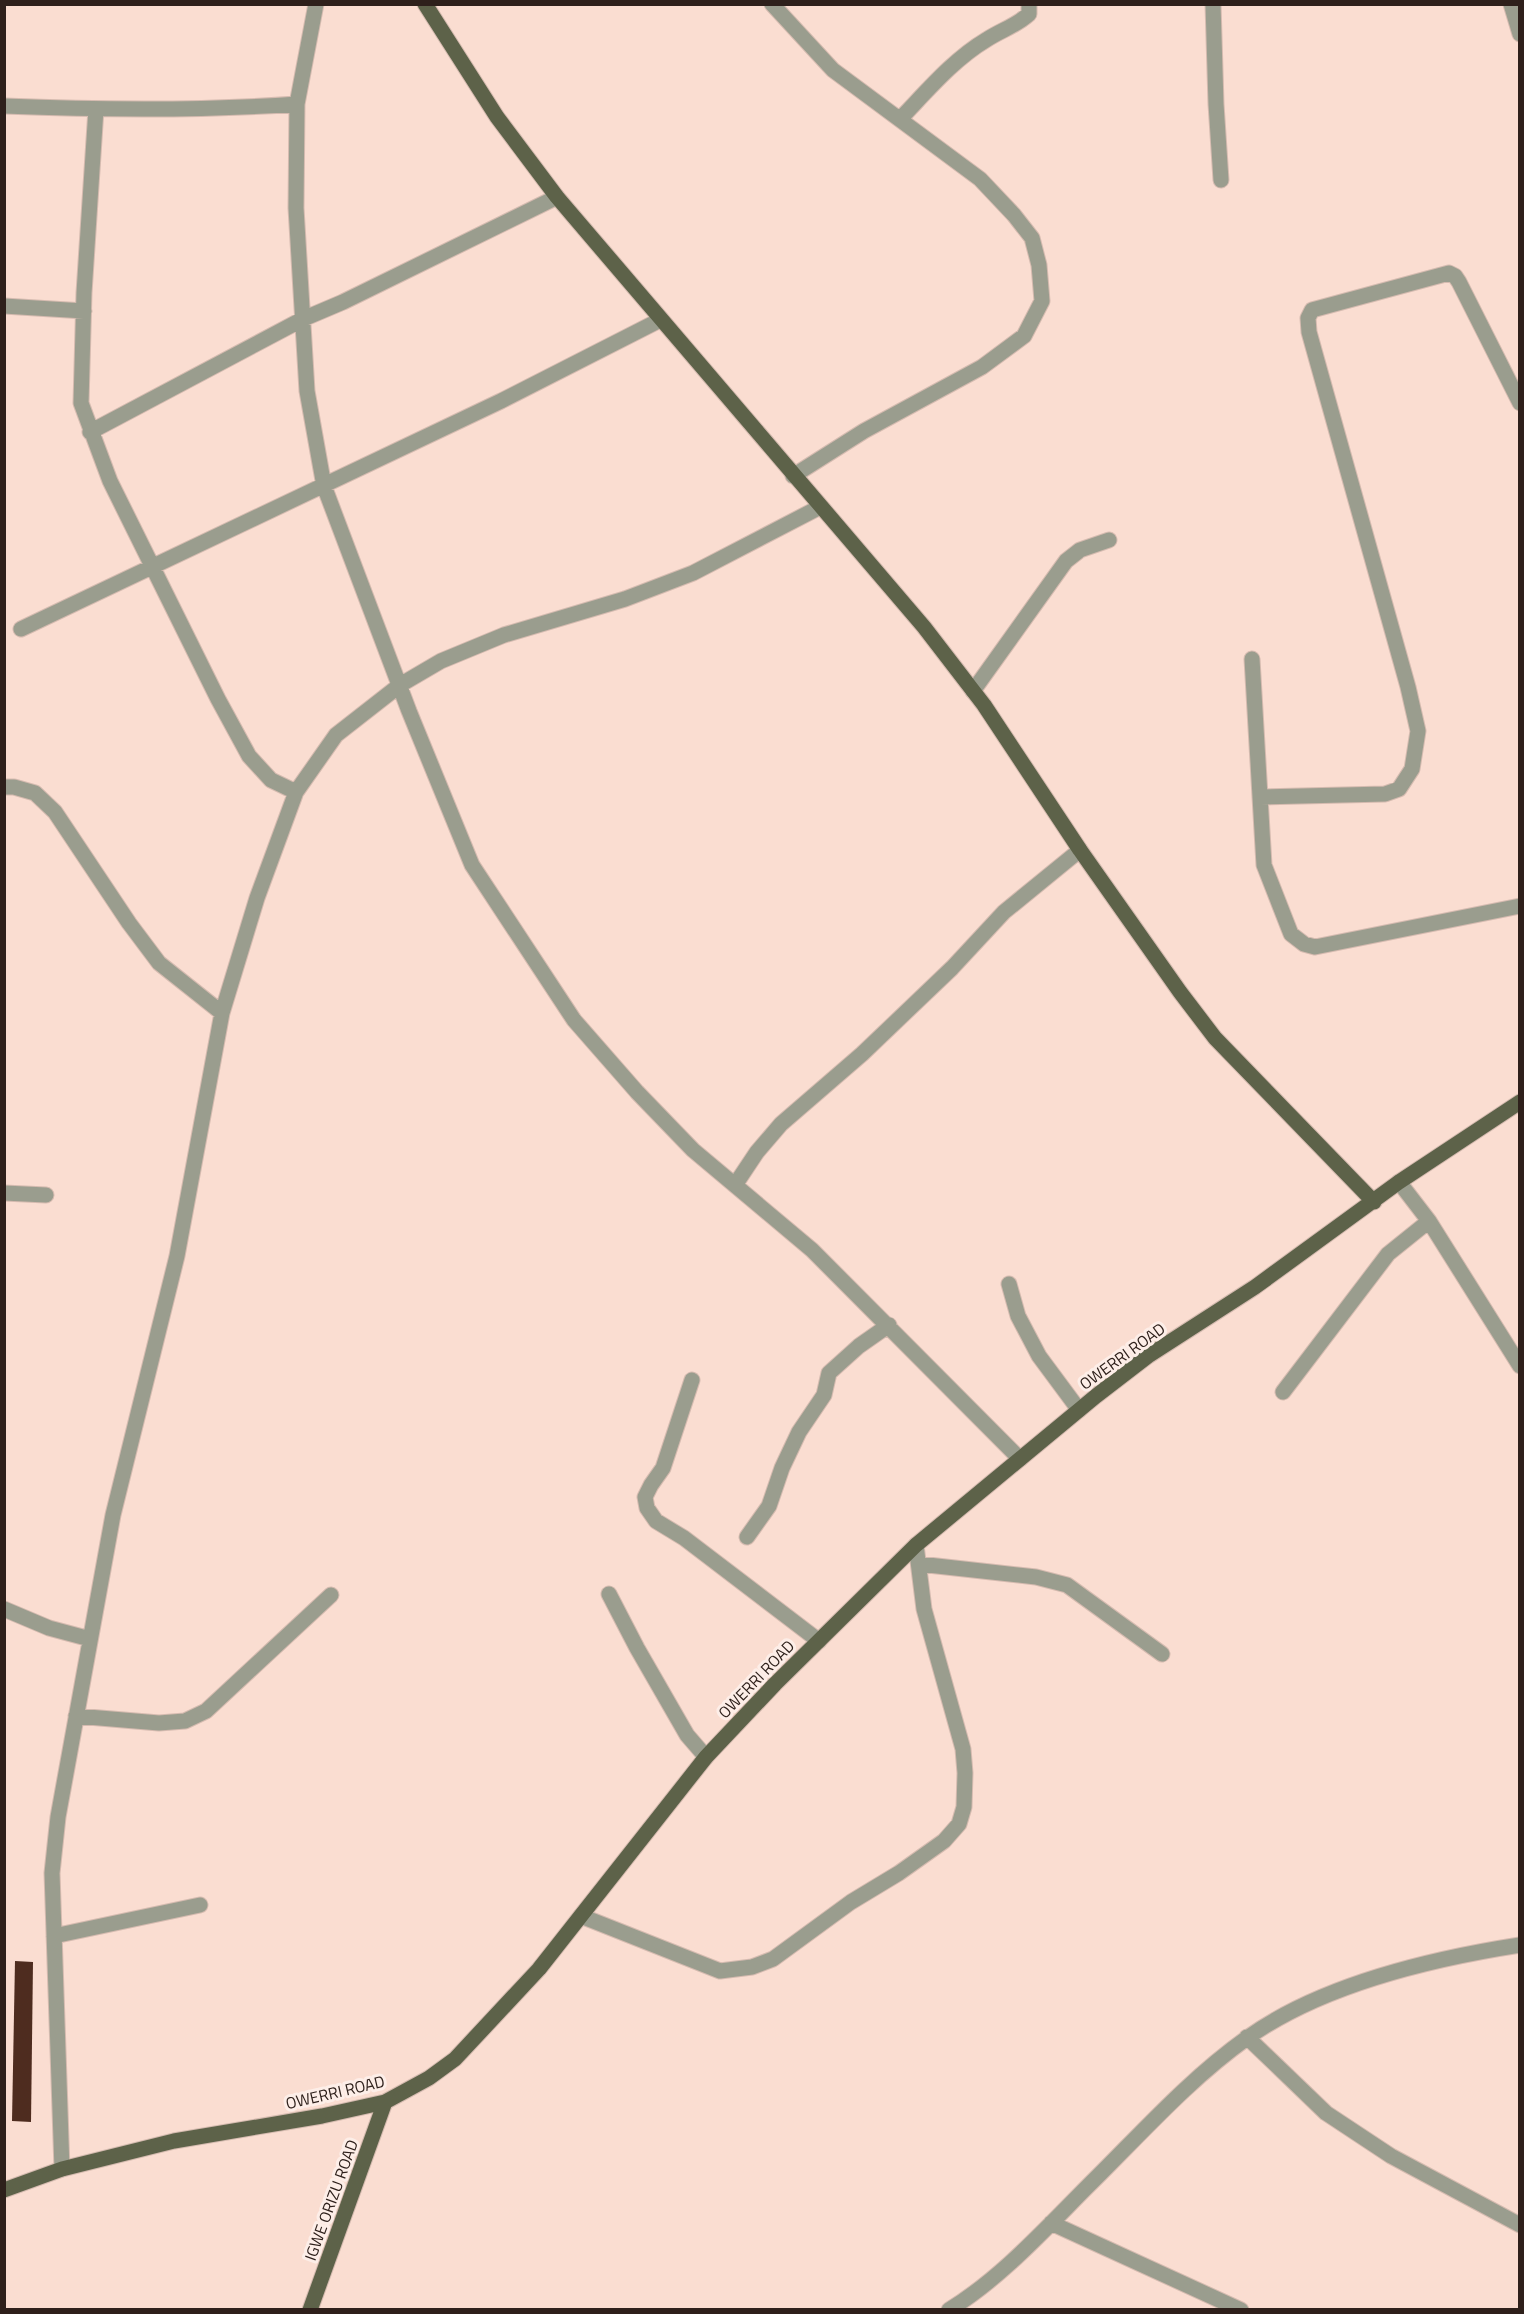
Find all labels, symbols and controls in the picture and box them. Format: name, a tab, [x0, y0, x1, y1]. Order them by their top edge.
street label: OWERRI ROAD	[1074, 1317, 1170, 1395]
street label: OWERRI ROAD	[712, 1634, 800, 1724]
street label: OWERRI ROAD	[283, 2069, 387, 2115]
street label: IGWE ORIZU ROAD	[298, 2136, 364, 2264]

